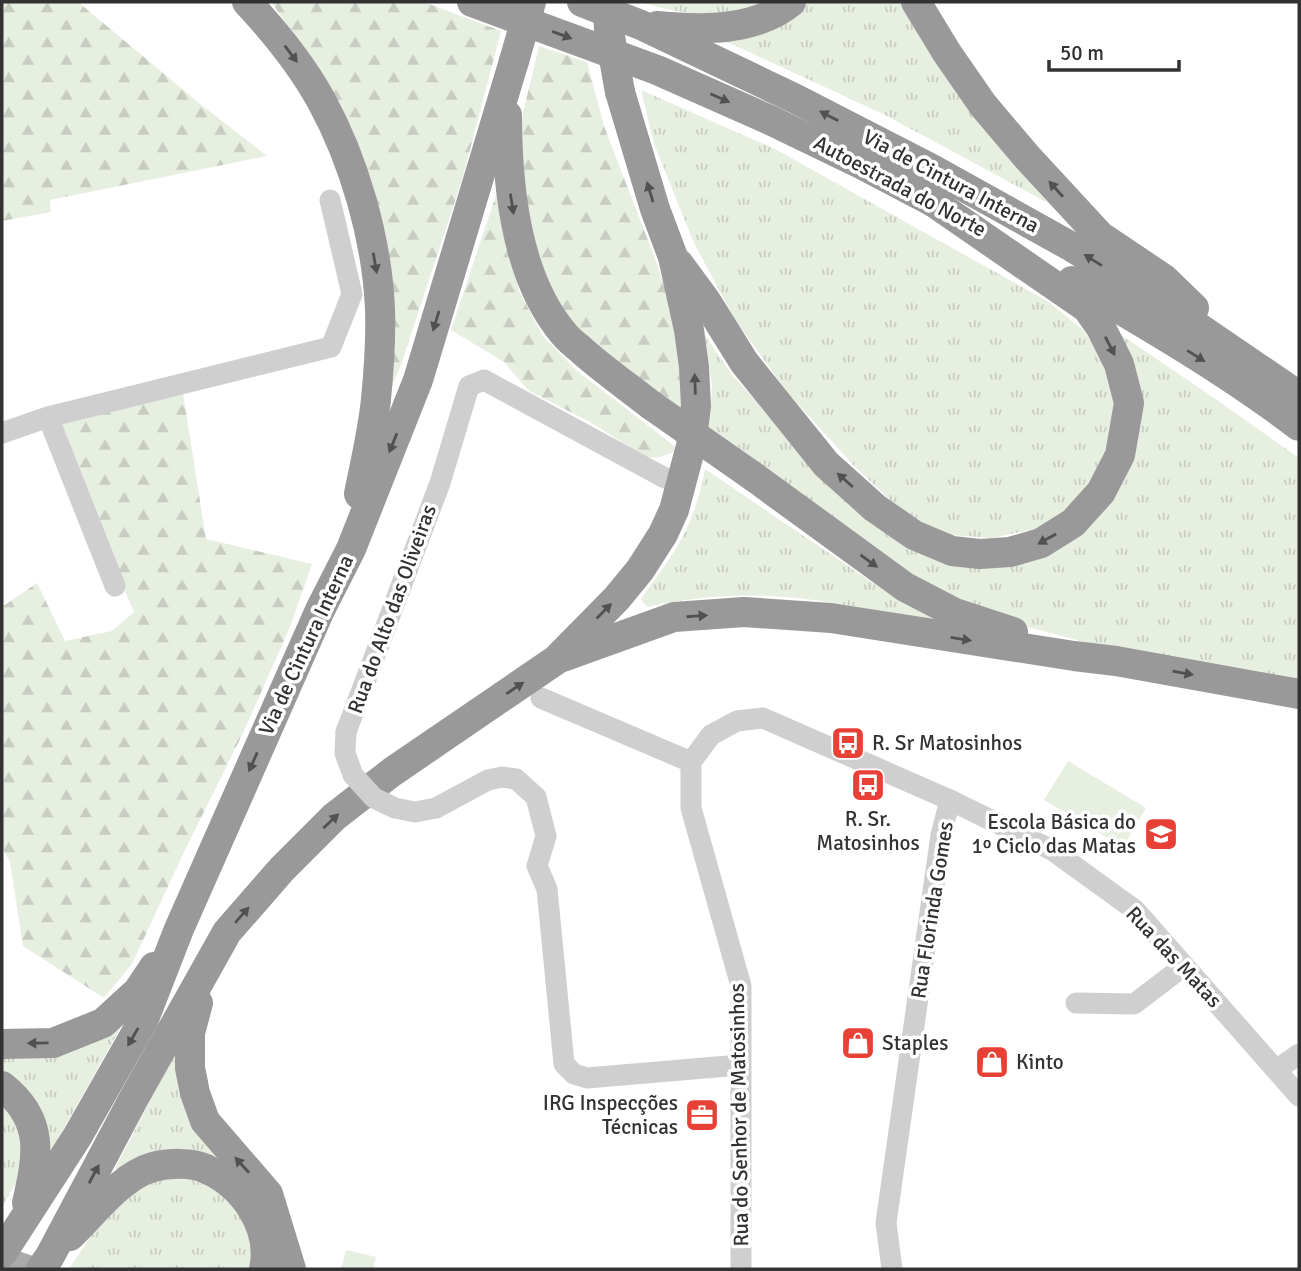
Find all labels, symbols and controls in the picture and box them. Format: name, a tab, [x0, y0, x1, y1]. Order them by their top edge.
scale bar	[1049, 28, 1178, 72]
one-way arrow	[551, 30, 572, 41]
text: 50 m	[1060, 40, 1104, 66]
one-way arrow	[284, 45, 298, 63]
one-way arrow	[710, 92, 730, 104]
one-way arrow	[818, 110, 838, 122]
street label: Via de Cintura Interna	[858, 124, 1044, 238]
street label: Autoestrada do Norte	[809, 130, 991, 242]
one-way arrow	[1048, 181, 1064, 198]
one-way arrow	[644, 182, 654, 203]
one-way arrow	[507, 193, 518, 215]
one-way arrow	[369, 252, 380, 274]
one-way arrow	[1083, 253, 1102, 266]
one-way arrow	[430, 311, 440, 332]
one-way arrow	[1103, 336, 1115, 356]
one-way arrow	[1186, 349, 1205, 362]
one-way arrow	[689, 373, 700, 395]
one-way arrow	[387, 433, 398, 454]
one-way arrow	[836, 473, 853, 488]
street label: Rua do Alto das Oliveiras	[342, 501, 442, 717]
one-way arrow	[1037, 533, 1057, 545]
street label: Via de Cintura Interna	[253, 551, 359, 739]
one-way arrow	[859, 554, 878, 568]
one-way arrow	[596, 603, 612, 619]
one-way arrow	[686, 610, 708, 621]
one-way arrow	[951, 634, 973, 645]
one-way arrow	[1172, 668, 1194, 679]
one-way arrow	[506, 681, 524, 695]
bus stop icon: R. Sr Matosinhos	[829, 724, 867, 762]
place label: R. Sr Matosinhos	[872, 730, 1022, 756]
one-way arrow	[247, 752, 258, 773]
bus stop icon: R. Sr. Matosinhos	[849, 766, 887, 804]
place label: R. Sr. Matosinhos	[816, 806, 920, 856]
place label: Escola Básica do 1º Ciclo das Matas	[971, 809, 1136, 859]
one-way arrow	[322, 813, 340, 829]
school or university icon: Escola Básica do 1º Ciclo das Matas	[1142, 815, 1180, 853]
street label: Rua Florinda Gomes	[905, 819, 959, 1001]
street label: Rua das Matas	[1120, 901, 1228, 1013]
one-way arrow	[234, 906, 249, 923]
street label: Rua do Senhor de Matosinhos	[724, 983, 754, 1247]
shop icon: Staples	[839, 1024, 877, 1062]
one-way arrow	[128, 1027, 140, 1047]
place label: Staples	[882, 1030, 948, 1056]
one-way arrow	[26, 1037, 48, 1049]
shop icon: Kinto	[973, 1043, 1011, 1081]
place label: Kinto	[1016, 1049, 1064, 1075]
place label: IRG Inspecções Técnicas	[543, 1090, 678, 1140]
office icon: IRG Inspecções Técnicas	[683, 1096, 721, 1134]
one-way arrow	[234, 1156, 250, 1174]
one-way arrow	[88, 1164, 99, 1184]

